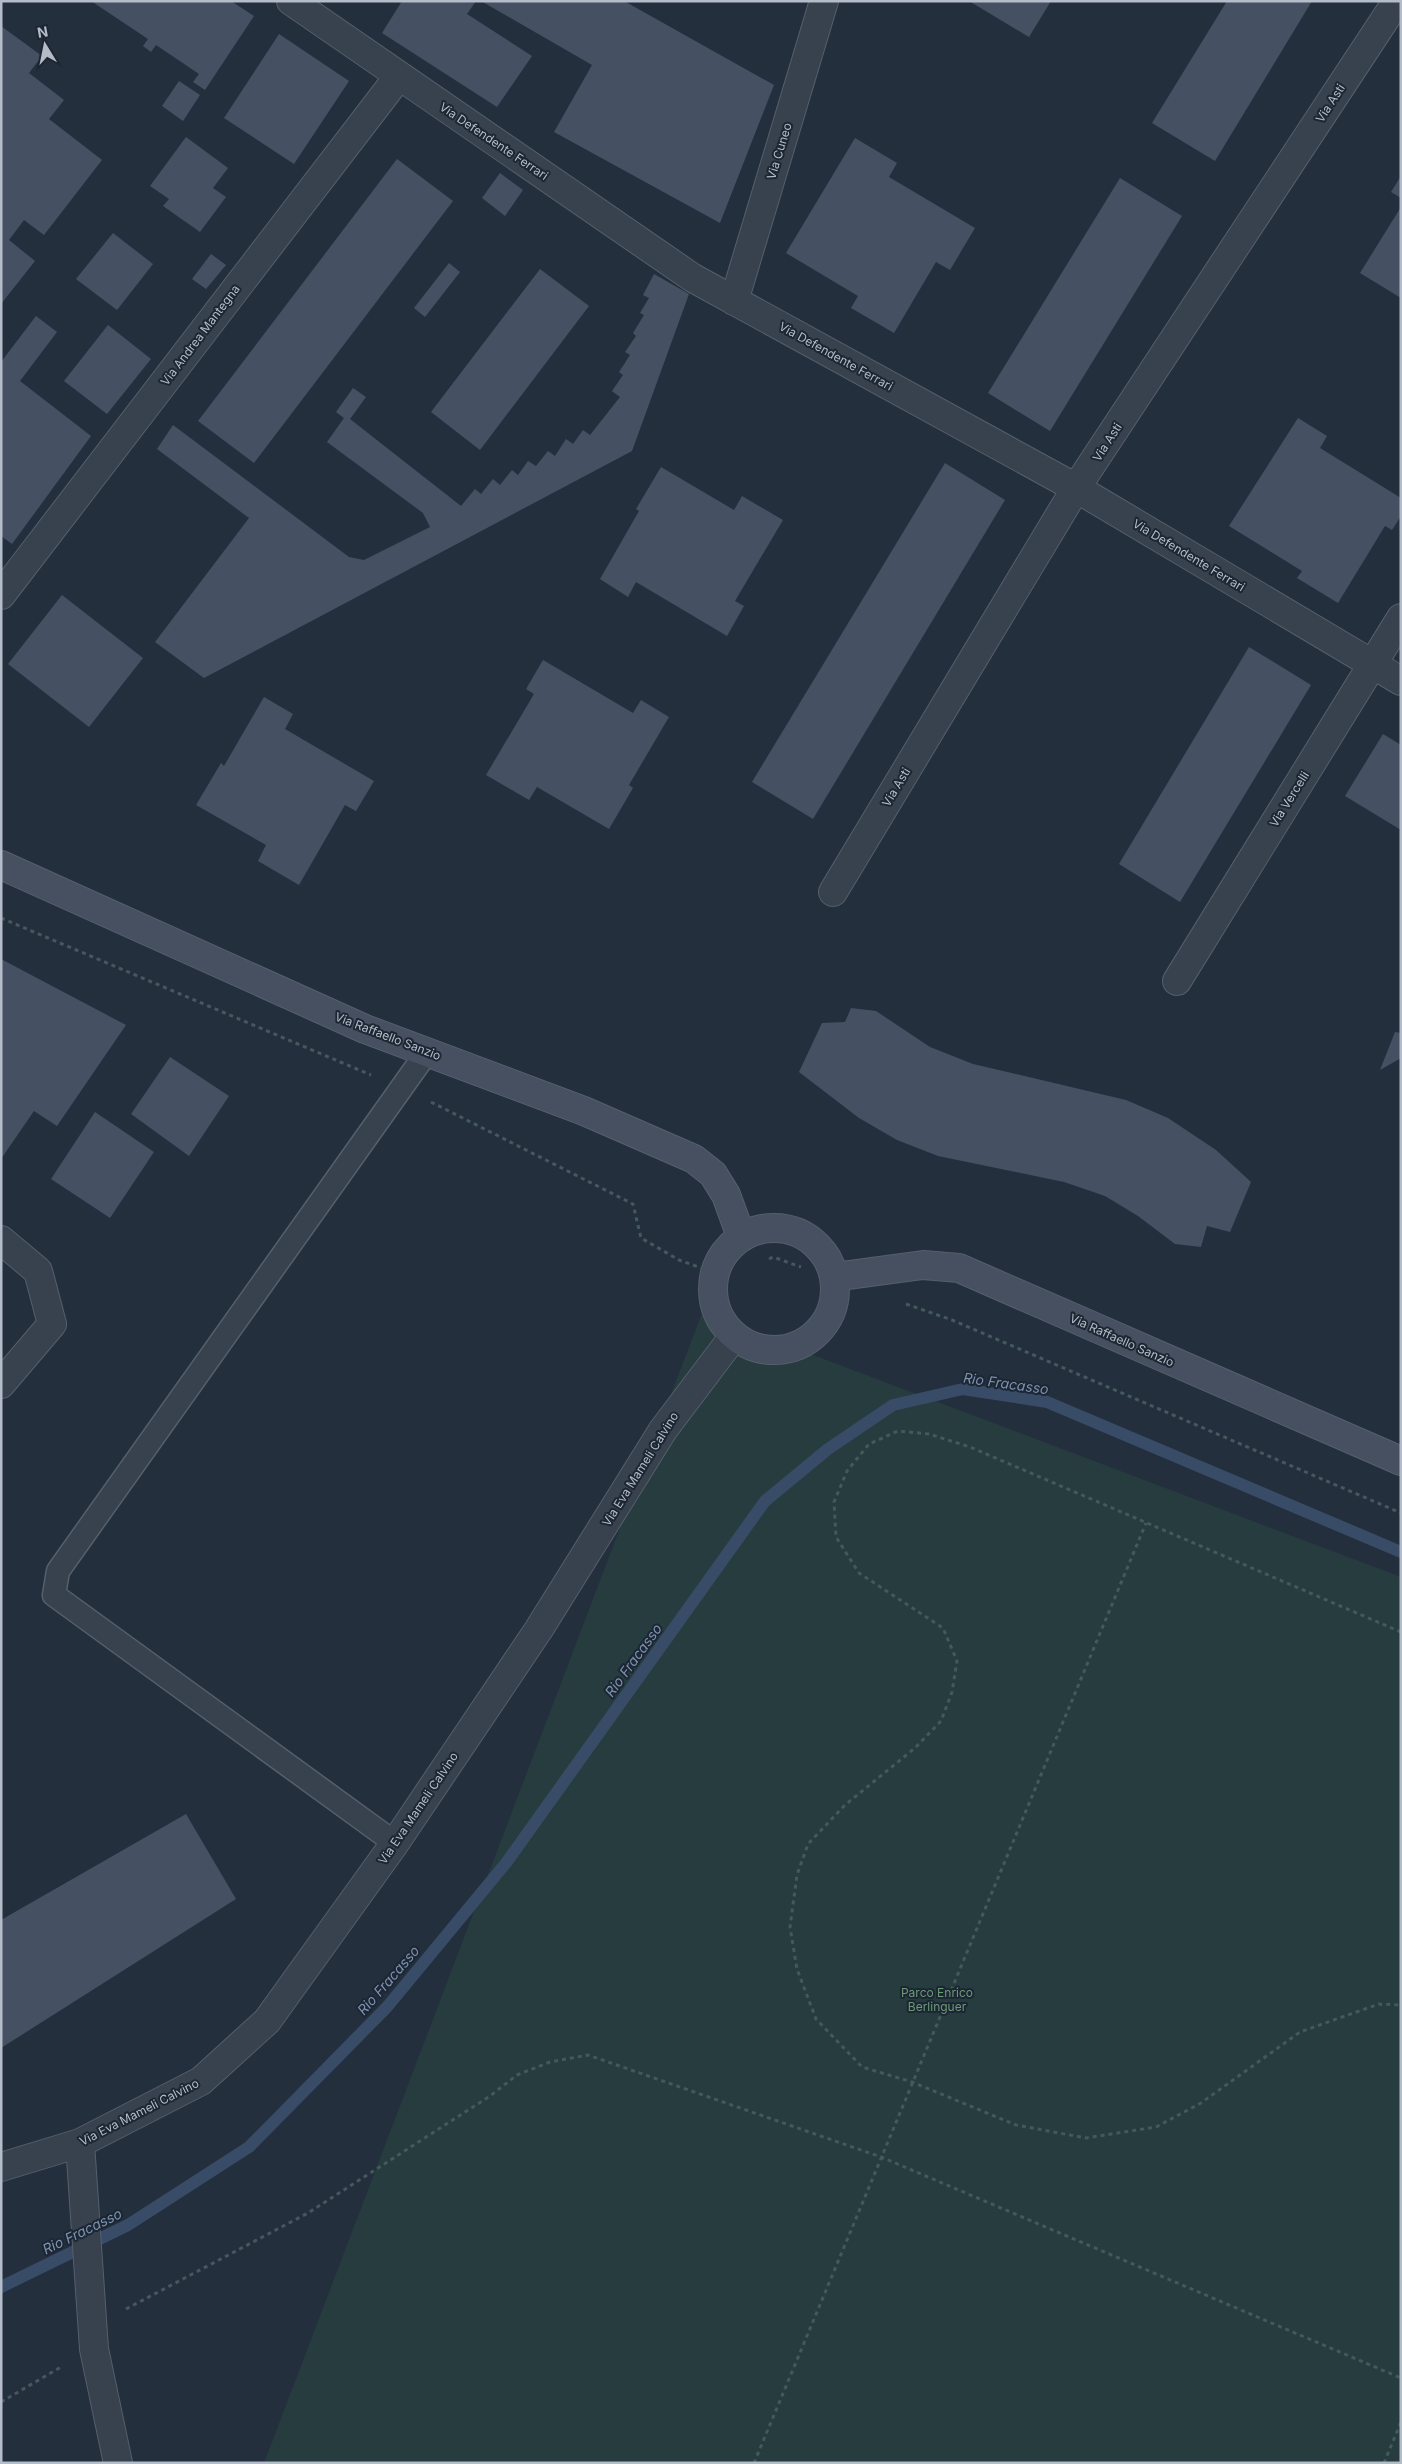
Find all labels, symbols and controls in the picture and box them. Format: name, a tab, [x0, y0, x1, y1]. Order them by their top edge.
north arrow	[20, 20, 70, 70]
text: N	[36, 22, 49, 41]
street label: Via Asti	[1312, 81, 1348, 125]
street label: Via Defendente Ferrari	[437, 99, 551, 183]
street label: Via Cuneo	[763, 121, 795, 181]
street label: Via Andrea Mantegna	[157, 282, 243, 388]
street label: Via Defendente Ferrari	[776, 318, 896, 394]
street label: Via Asti	[1089, 420, 1125, 464]
street label: Via Defendente Ferrari	[1130, 516, 1248, 594]
street label: Via Asti	[879, 765, 913, 809]
street label: Via Vercelli	[1266, 768, 1312, 830]
street label: Via Raffaello Sanzio	[333, 1009, 443, 1063]
street label: Via Raffaello Sanzio	[1068, 1310, 1176, 1370]
water label: Rio Fracasso	[962, 1369, 1050, 1397]
street label: Via Eva Mameli Calvino	[599, 1409, 681, 1529]
water label: Rio Fracasso	[601, 1620, 665, 1700]
street label: Via Eva Mameli Calvino	[375, 1749, 461, 1867]
water label: Rio Fracasso	[353, 1942, 423, 2018]
park label: Parco Enrico Berlinguer	[901, 1985, 973, 2014]
street label: Via Eva Mameli Calvino	[77, 2075, 201, 2149]
water label: Rio Fracasso	[40, 2205, 124, 2257]

